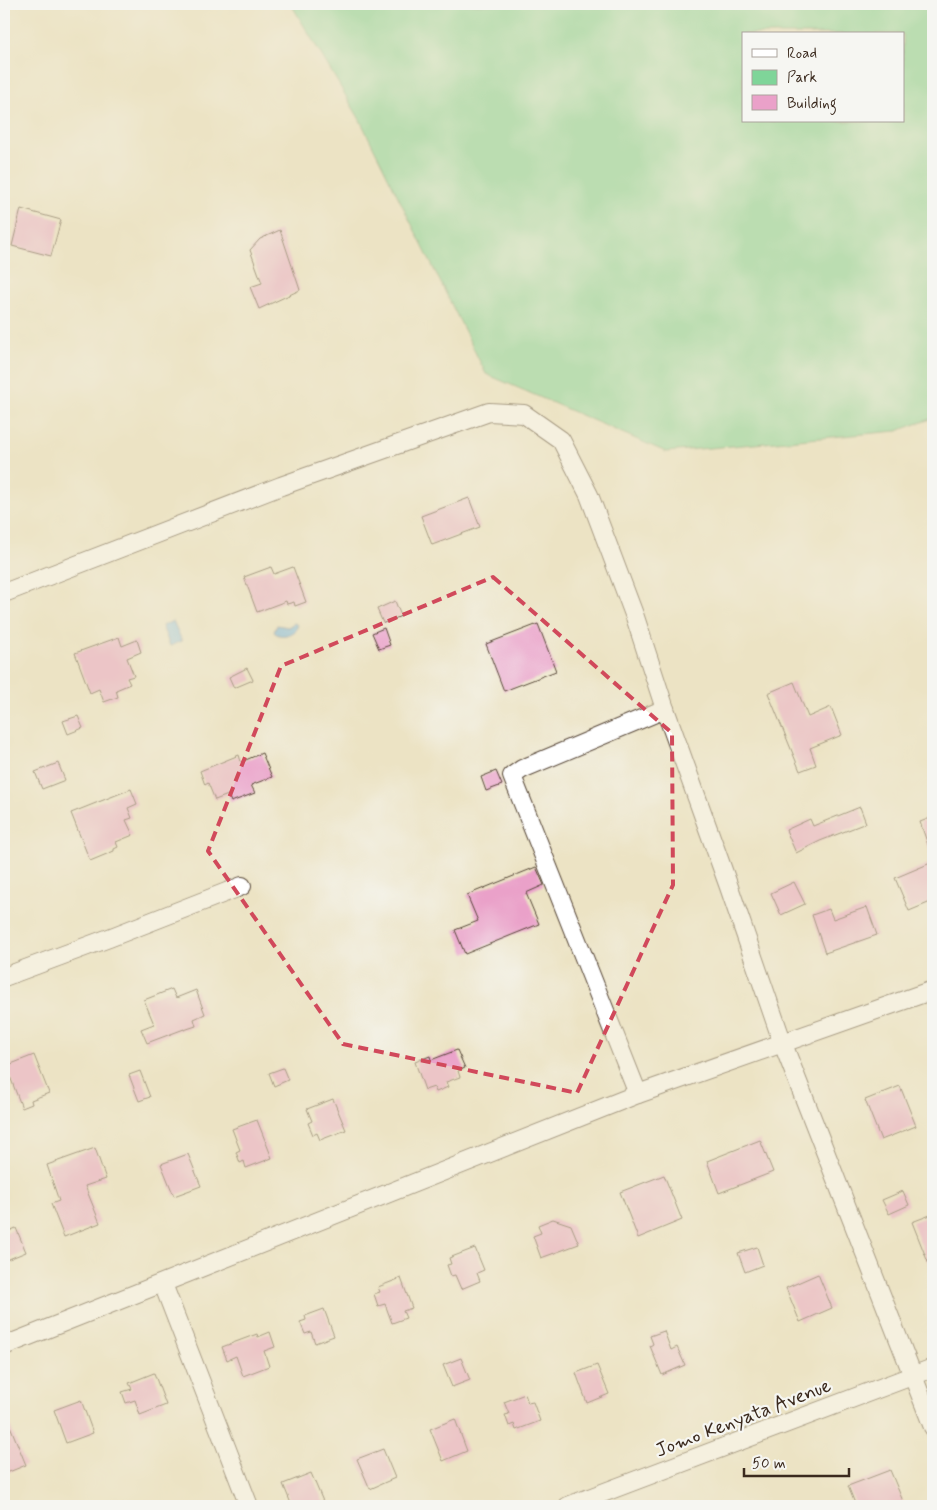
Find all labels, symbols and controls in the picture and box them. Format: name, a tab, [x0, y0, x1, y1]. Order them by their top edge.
legend	[742, 32, 904, 122]
text: Road	[787, 44, 817, 64]
text: Park	[787, 68, 817, 88]
text: Building	[787, 94, 837, 115]
street label: Jomo Kenyata Avenue	[652, 1372, 835, 1464]
scale bar	[744, 1445, 850, 1477]
text: 50 m	[752, 1454, 786, 1474]

